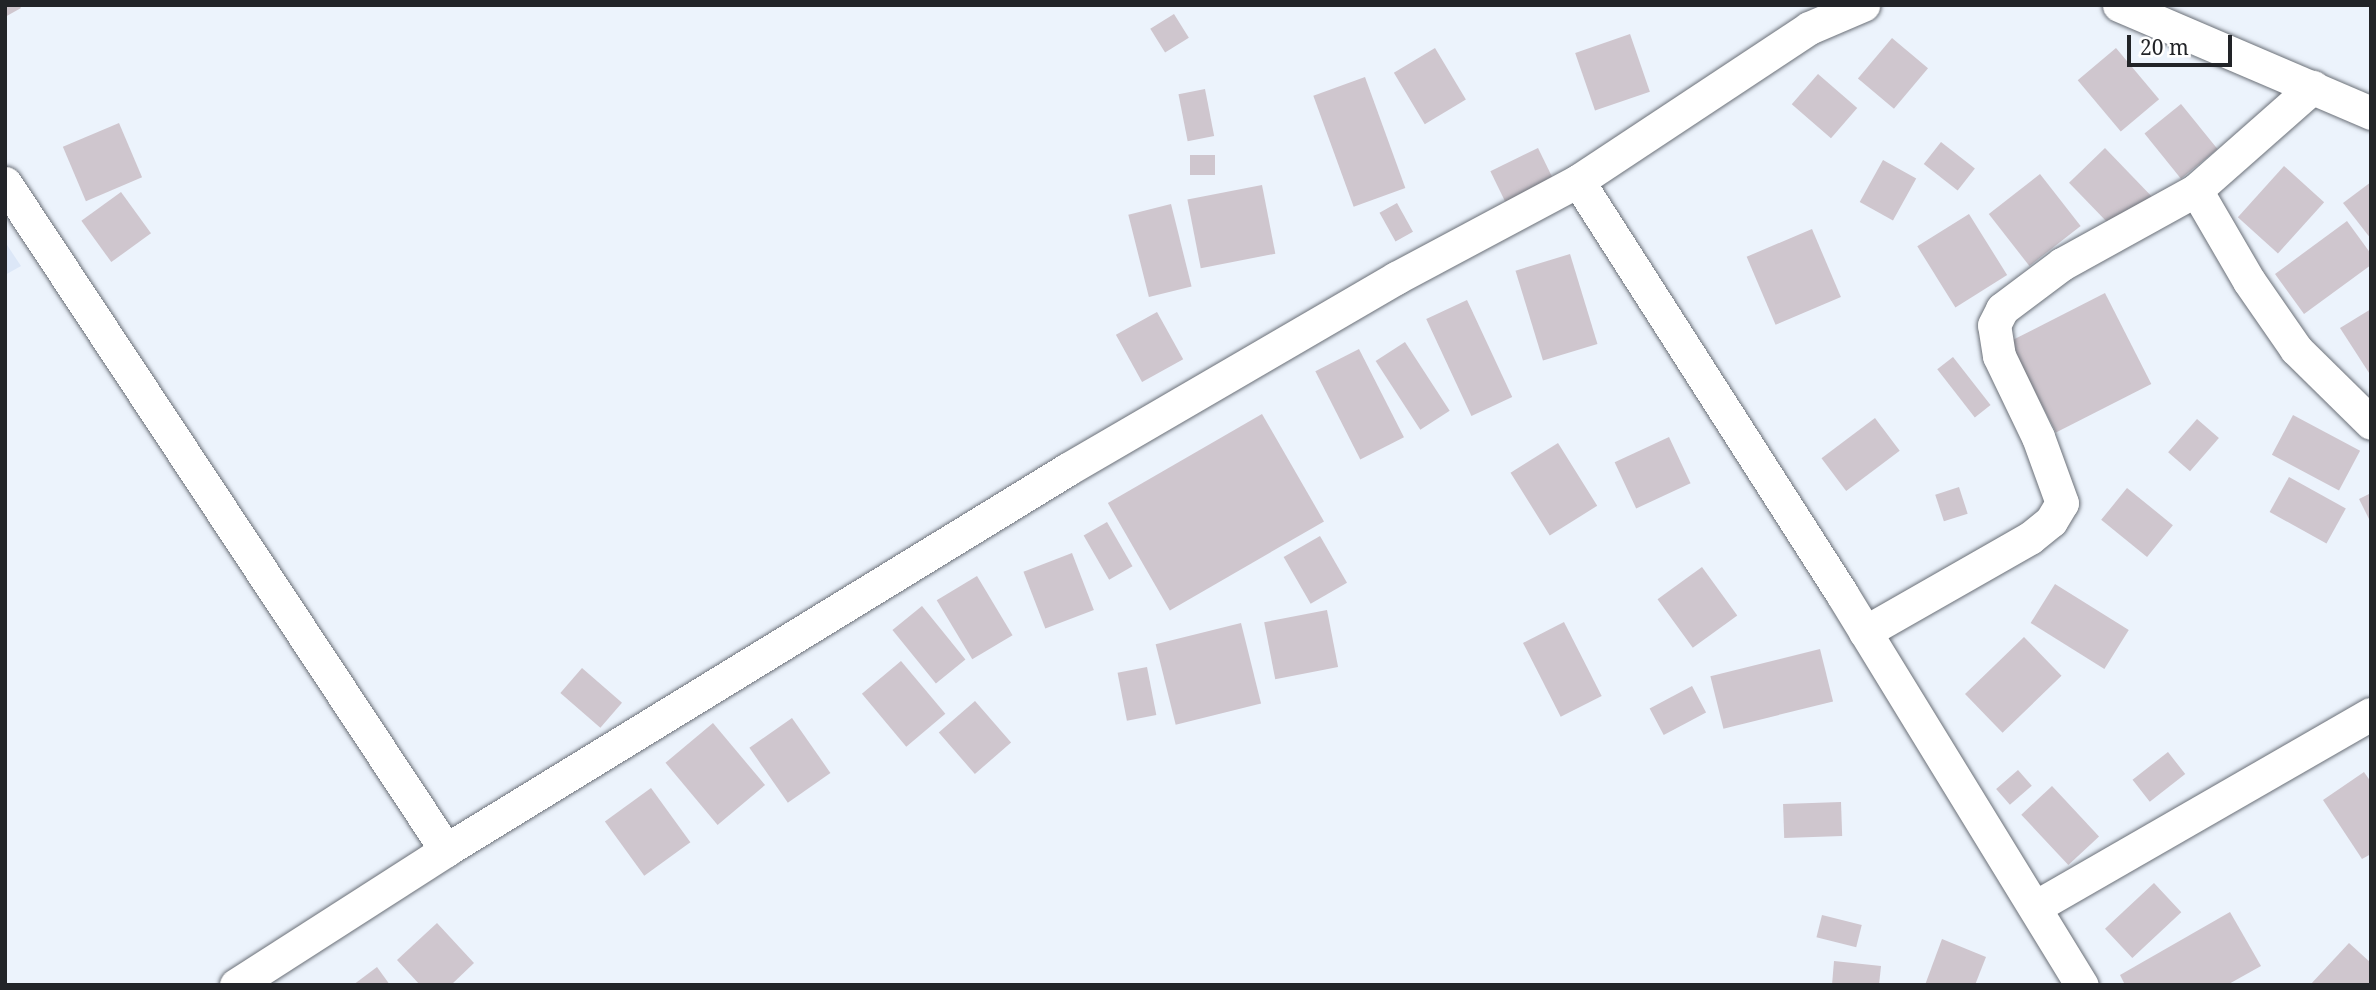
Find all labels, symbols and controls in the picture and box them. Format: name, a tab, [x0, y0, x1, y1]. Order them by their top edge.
scale bar	[2131, 21, 2236, 65]
text: 20 m	[2140, 33, 2189, 61]

